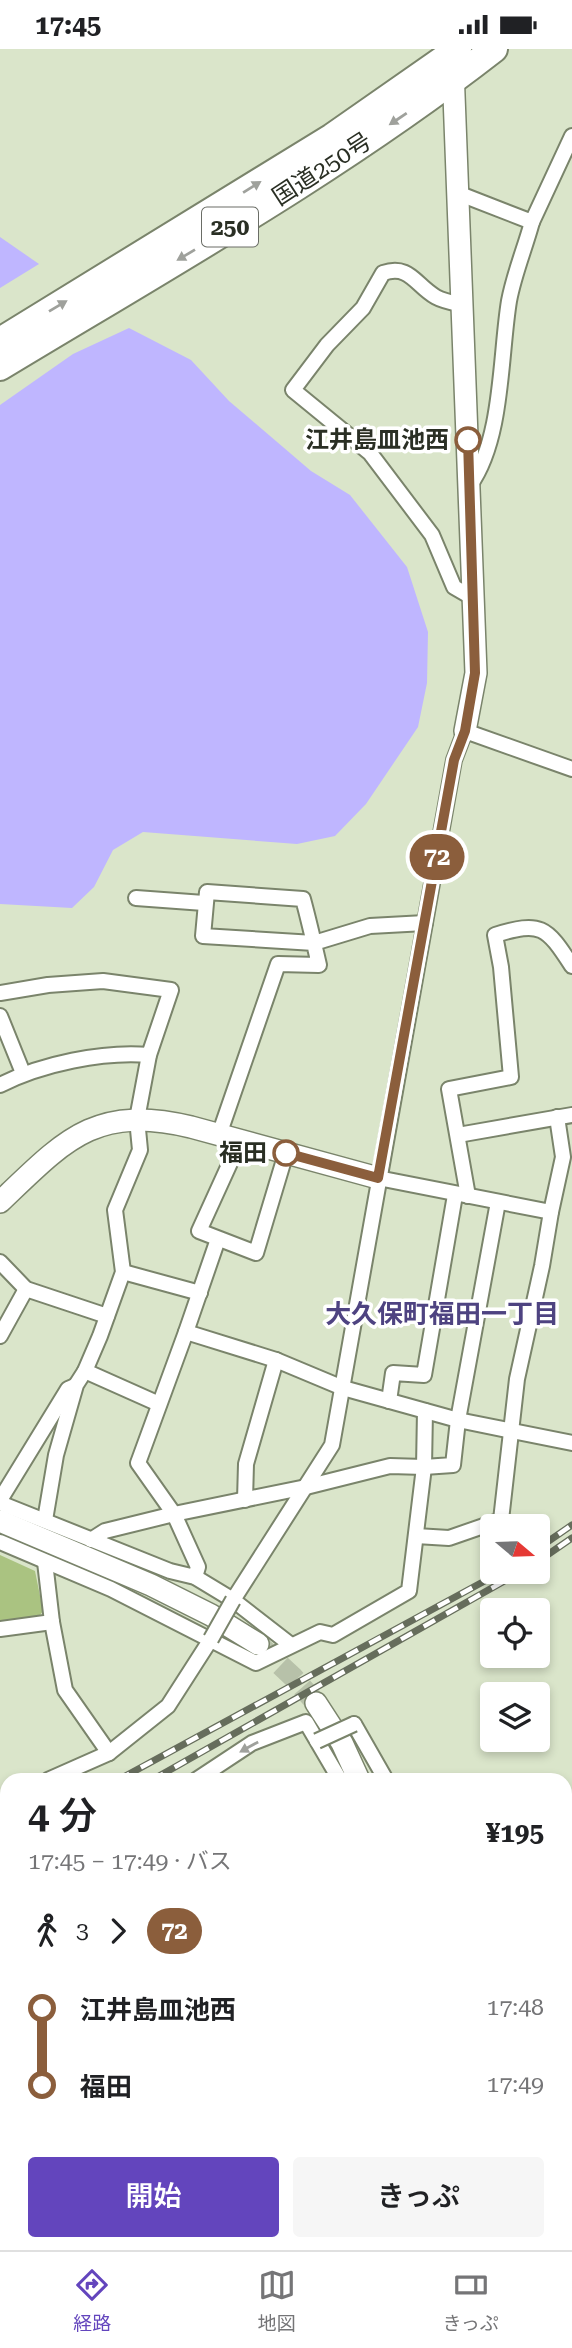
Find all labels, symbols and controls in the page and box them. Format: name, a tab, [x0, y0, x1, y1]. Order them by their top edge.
text: 17:45	[35, 10, 101, 40]
one-way arrow	[388, 112, 408, 125]
street label: 国道250号	[267, 127, 377, 211]
one-way arrow	[243, 180, 262, 193]
road number: 250	[202, 207, 258, 246]
one-way arrow	[176, 248, 196, 261]
one-way arrow	[49, 300, 68, 312]
place label: 江井島皿池西	[305, 426, 449, 454]
marker: 江井島皿池西	[455, 427, 481, 453]
line badge: 72	[406, 834, 468, 880]
text: 72	[424, 843, 450, 871]
place label: 福田	[219, 1139, 267, 1167]
marker: 福田	[273, 1140, 299, 1166]
district label: 大久保町福田一丁目	[325, 1299, 559, 1329]
north arrow	[480, 1514, 550, 1584]
map controls	[480, 1514, 550, 1752]
button: locate	[480, 1598, 550, 1668]
button: layers	[480, 1682, 550, 1752]
one-way arrow	[238, 1740, 258, 1752]
text: 4 分	[28, 1794, 97, 1838]
text: ¥195	[486, 1818, 544, 1848]
text: 17:45 – 17:49 · バス	[28, 1848, 232, 1875]
icon: walk	[28, 1912, 66, 1950]
icon: forward	[99, 1912, 137, 1950]
text: 3	[76, 1917, 89, 1944]
text: 72	[161, 1917, 188, 1945]
text: 17:48	[487, 1994, 544, 2021]
text: 江井島皿池西	[80, 1995, 236, 2025]
text: 17:49	[487, 2071, 544, 2098]
text: 福田	[80, 2072, 132, 2102]
button: 開始	[28, 2157, 279, 2237]
button: きっぷ	[293, 2157, 544, 2237]
tab: 経路	[73, 2266, 111, 2335]
tab: 地図	[258, 2266, 296, 2335]
tab: きっぷ	[442, 2266, 499, 2335]

